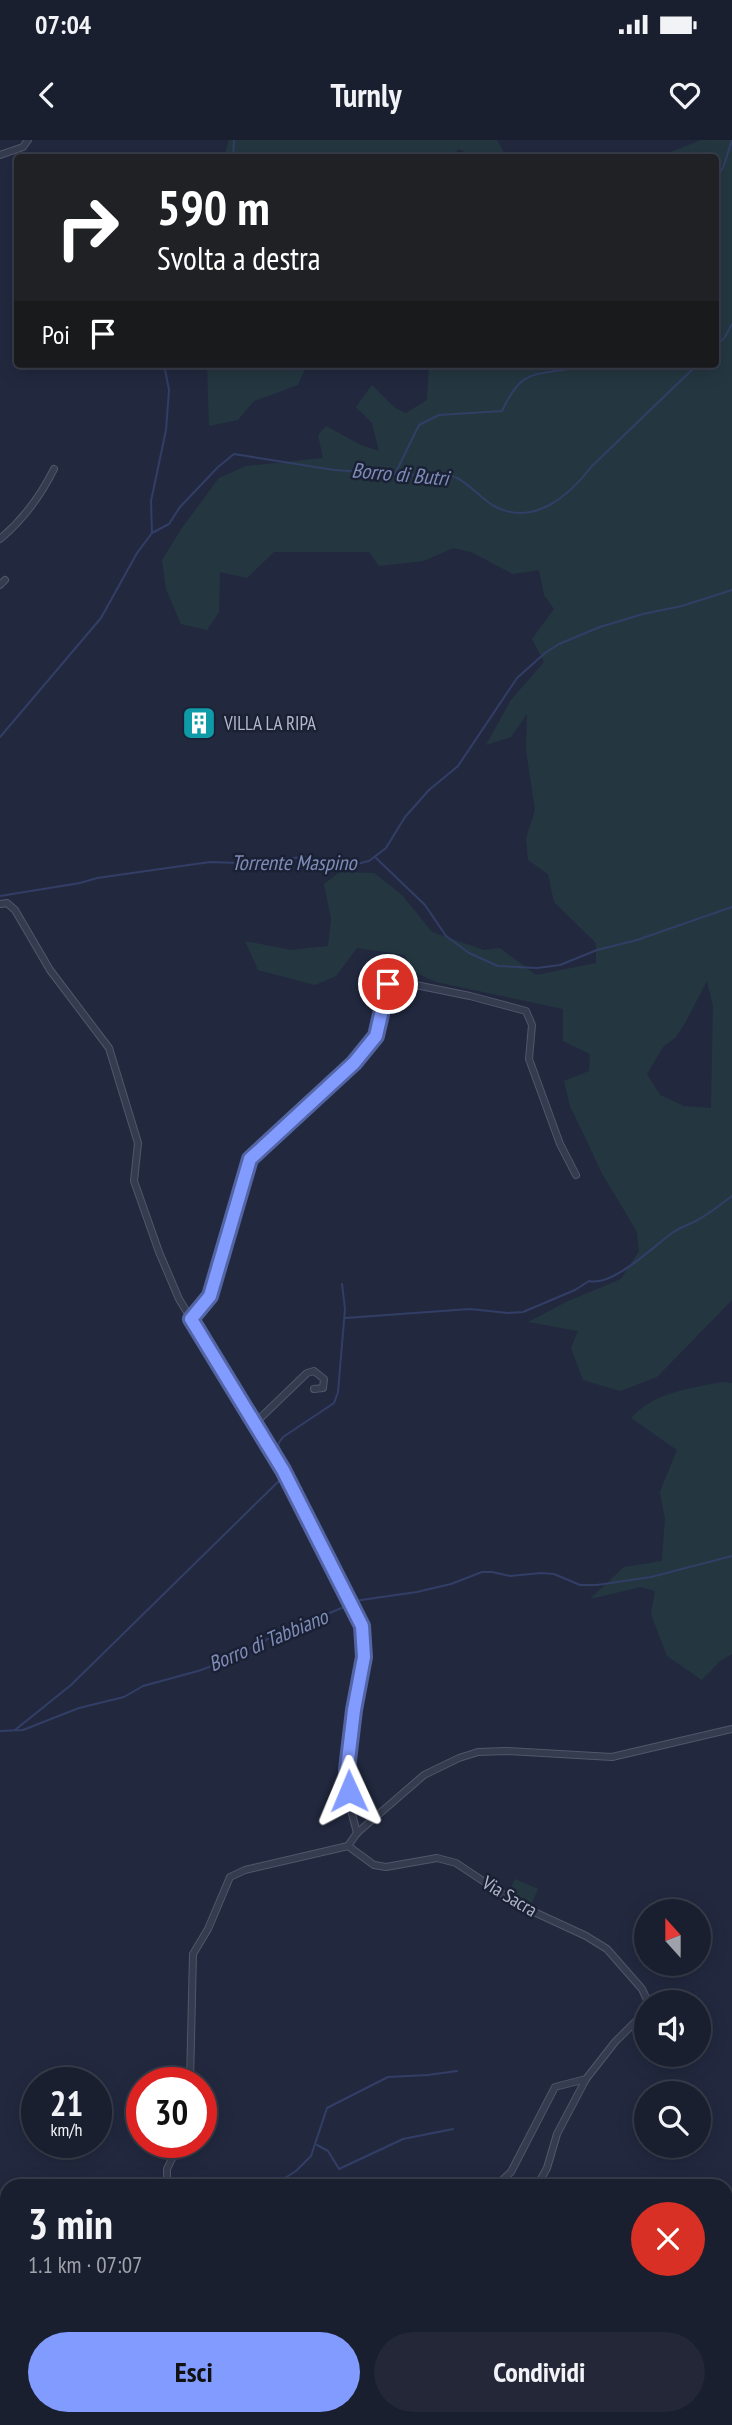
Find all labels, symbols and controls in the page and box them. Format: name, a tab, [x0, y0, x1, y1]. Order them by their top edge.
text: 07:04	[35, 8, 91, 41]
text: Turnly	[330, 74, 402, 116]
icon: back	[28, 76, 66, 114]
icon: heart	[666, 76, 704, 114]
text: 590 m	[157, 175, 270, 239]
icon: right	[42, 182, 133, 273]
text: Svolta a destra	[157, 237, 321, 279]
icon: arrive	[84, 315, 122, 353]
text: Poi	[42, 318, 70, 351]
water label: Borro di Butri	[350, 456, 452, 492]
building icon: VILLA LA RIPA	[180, 704, 218, 742]
place label: VILLA LA RIPA	[223, 711, 316, 735]
water label: Torrente Maspino	[231, 849, 359, 876]
pin	[358, 954, 418, 1014]
icon: arrive	[369, 965, 407, 1003]
water label: Borro di Tabbiano	[204, 1602, 334, 1677]
position arrow	[312, 1754, 386, 1828]
street label: Via Sacra	[477, 1870, 542, 1922]
north arrow	[634, 1899, 710, 1976]
map controls	[634, 1899, 711, 2158]
button: sound	[634, 1990, 711, 2067]
speed limit sign: 30	[126, 2067, 217, 2158]
text: 21	[50, 2080, 83, 2126]
button: search	[634, 2081, 711, 2158]
text: km/h	[51, 2118, 82, 2141]
text: 3 min	[28, 2196, 113, 2251]
button: close	[631, 2202, 705, 2276]
text: 1.1 km · 07:07	[28, 2250, 142, 2279]
button: Esci	[28, 2332, 360, 2412]
button: Condividi	[374, 2332, 705, 2412]

